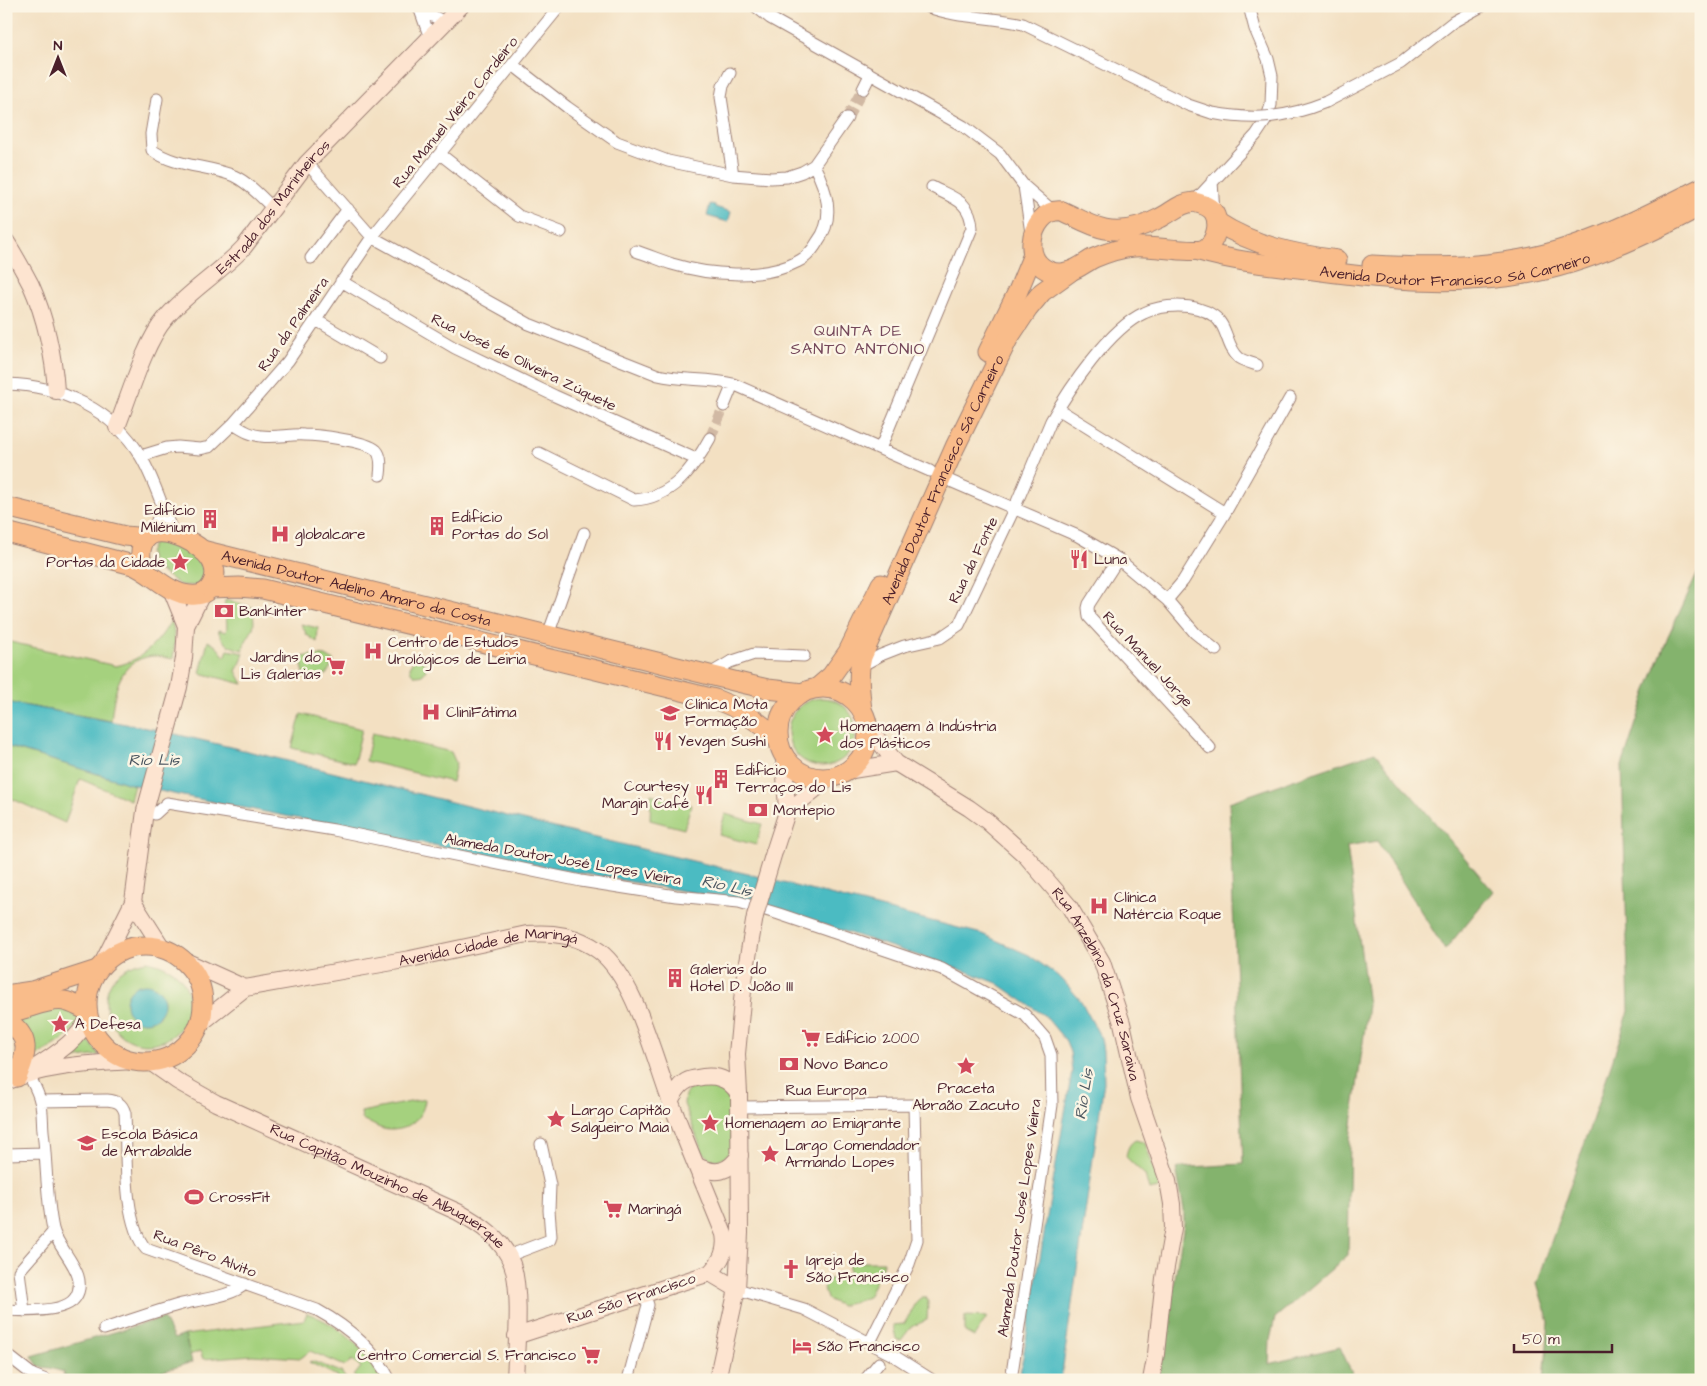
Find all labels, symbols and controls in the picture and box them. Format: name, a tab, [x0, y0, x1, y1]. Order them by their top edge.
north arrow	[32, 32, 82, 82]
street label: Rua Manuel Vieira Cordeiro	[388, 32, 524, 193]
text: N	[54, 36, 63, 56]
street label: Estrada dos Marinheiros	[211, 135, 336, 280]
street label: Avenida Doutor Francisco Sá Carneiro	[1318, 247, 1594, 292]
street label: Rua da Palmeira	[253, 273, 334, 376]
street label: Rua José de Oliveira Zúquete	[428, 308, 620, 417]
district label: QUINTA DE SANTO ANTÓNIO	[791, 320, 925, 360]
street label: Avenida Doutor Francisco Sá Carneiro	[876, 351, 1010, 608]
place label: Edifício Milénium	[141, 500, 196, 538]
place label: Edifício Portas do Sol	[452, 507, 548, 545]
building icon: Edifício Milénium	[199, 508, 221, 530]
street label: Rua da Fonte	[943, 513, 1003, 607]
building icon: Edifício Portas do Sol	[426, 515, 448, 537]
hospital icon: globalcare	[269, 523, 291, 545]
place label: globalcare	[295, 524, 365, 546]
street label: Avenida Doutor Adelino Amaro da Costa	[219, 545, 493, 632]
restaurant icon: Luna	[1068, 548, 1090, 570]
place label: Luna	[1094, 549, 1128, 570]
place icon: Portas da Cidade	[169, 551, 191, 573]
place label: Portas da Cidade	[46, 552, 165, 573]
bank icon: Bankinter	[213, 600, 235, 622]
place label: Bankinter	[239, 601, 306, 622]
street label: Rua Manuel Jorge	[1097, 607, 1198, 713]
place label: Centro de Estudos Urológicos de Leiria	[388, 632, 527, 671]
hospital icon: Centro de Estudos Urológicos de Leiria	[362, 640, 384, 662]
place label: Jardins do Lis Galerias	[241, 647, 322, 685]
supermarket icon: Jardins do Lis Galerias	[325, 655, 347, 677]
place label: Clínica Mota Formação	[685, 694, 768, 732]
hospital icon: CliniFátima	[420, 701, 442, 723]
place label: CliniFátima	[446, 702, 517, 723]
school or university icon: Clínica Mota Formação	[659, 702, 681, 724]
place label: Homenagem à Indústria dos Plásticos	[840, 716, 997, 754]
place icon: Homenagem à Indústria dos Plásticos	[814, 724, 836, 746]
restaurant icon: Yevgen Sushi	[652, 730, 674, 752]
place label: Yevgen Sushi	[678, 731, 766, 753]
water label: Rio Lis	[129, 749, 180, 771]
place label: Edifício Terraços do Lis	[736, 760, 852, 798]
building icon: Edifício Terraços do Lis	[710, 768, 732, 790]
place label: Courtesy Margin Café	[602, 776, 689, 815]
restaurant icon: Courtesy Margin Café	[693, 784, 715, 806]
bank icon: Montepio	[747, 799, 769, 821]
place label: Montepio	[773, 800, 835, 821]
street label: Alameda Doutor José Lopes Vieira	[443, 828, 683, 891]
water label: Rio Lis	[700, 870, 755, 903]
street label: Rua Anzebino da Cruz Saraiva	[1047, 883, 1145, 1083]
place label: Clínica Natércia Roque	[1114, 887, 1221, 925]
hospital icon: Clínica Natércia Roque	[1088, 895, 1110, 917]
street label: Avenida Cidade de Maringá	[397, 923, 581, 972]
place label: Galerias do Hotel D. João III	[690, 959, 793, 997]
building icon: Galerias do Hotel D. João III	[664, 967, 686, 989]
place icon: A Defesa	[49, 1013, 71, 1035]
place label: A Defesa	[75, 1014, 141, 1035]
supermarket icon: Edifício 2000	[800, 1027, 822, 1049]
place label: Edifício 2000	[826, 1028, 920, 1049]
bank icon: Novo Banco	[778, 1053, 800, 1075]
place label: Novo Banco	[804, 1054, 888, 1075]
place icon: Praceta Abraão Zacuto	[955, 1055, 977, 1077]
water label: Rio Lis	[1069, 1066, 1099, 1121]
place label: Praceta Abraão Zacuto	[912, 1078, 1020, 1116]
street label: Rua Europa	[785, 1080, 867, 1101]
street label: Alameda Doutor José Lopes Vieira	[992, 1097, 1047, 1338]
place label: Largo Capitão Salgueiro Maia	[571, 1100, 671, 1139]
place icon: Largo Capitão Salgueiro Maia	[545, 1108, 567, 1130]
place icon: Homenagem ao Emigrante	[699, 1112, 721, 1134]
place label: Homenagem ao Emigrante	[725, 1113, 901, 1135]
street label: Rua Capitão Mouzinho de Albuquerque	[266, 1119, 510, 1253]
place label: Escola Básica de Arrabalde	[102, 1124, 198, 1162]
school or university icon: Escola Básica de Arrabalde	[76, 1132, 98, 1154]
place label: Largo Comendador Armando Lopes	[785, 1135, 920, 1173]
place icon: Largo Comendador Armando Lopes	[759, 1143, 781, 1165]
sports icon: CrossFit	[183, 1186, 205, 1208]
place label: CrossFit	[209, 1187, 270, 1208]
supermarket icon: Maringá	[602, 1198, 624, 1220]
place label: Maringá	[628, 1199, 682, 1221]
street label: Rua Pêro Alvito	[150, 1224, 260, 1283]
place label: Igreja de São Francisco	[806, 1250, 909, 1288]
church icon: Igreja de São Francisco	[780, 1258, 802, 1280]
street label: Rua São Francisco	[564, 1268, 699, 1329]
scale bar	[1514, 1321, 1612, 1353]
text: 50 m	[1522, 1329, 1560, 1350]
hotel icon: São Francisco	[791, 1335, 813, 1357]
place label: São Francisco	[817, 1336, 920, 1357]
supermarket icon: Centro Comercial S. Francisco	[580, 1344, 602, 1366]
place label: Centro Comercial S. Francisco	[357, 1345, 577, 1366]

